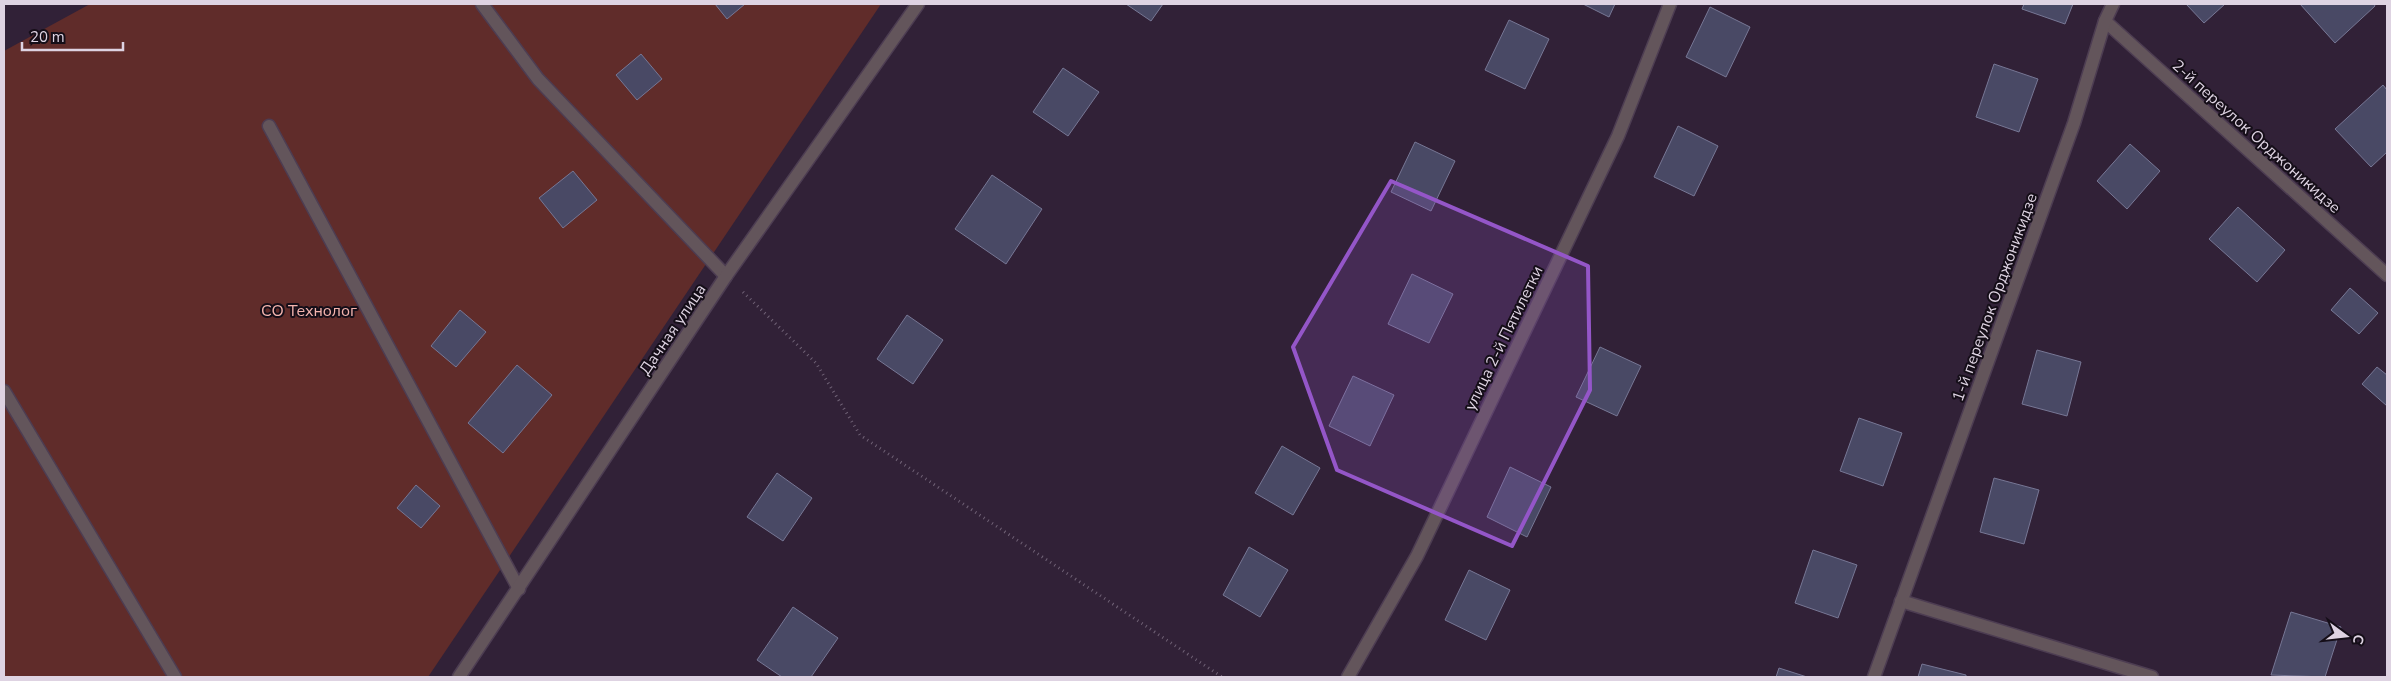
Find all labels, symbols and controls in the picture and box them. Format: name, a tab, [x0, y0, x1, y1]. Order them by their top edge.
scale bar	[22, 20, 124, 52]
text: 20 m	[30, 27, 65, 47]
street label: 2-й переулок Орджоникидзе	[2167, 55, 2345, 219]
street label: 1-й переулок Орджоникидзе	[1947, 190, 2043, 404]
street label: улица 2-й Пятилетки	[1459, 262, 1549, 414]
street label: Дачная улица	[634, 280, 711, 379]
park label: СО Технолог	[261, 300, 357, 322]
north arrow	[2321, 611, 2371, 661]
text: С	[2348, 632, 2368, 647]

